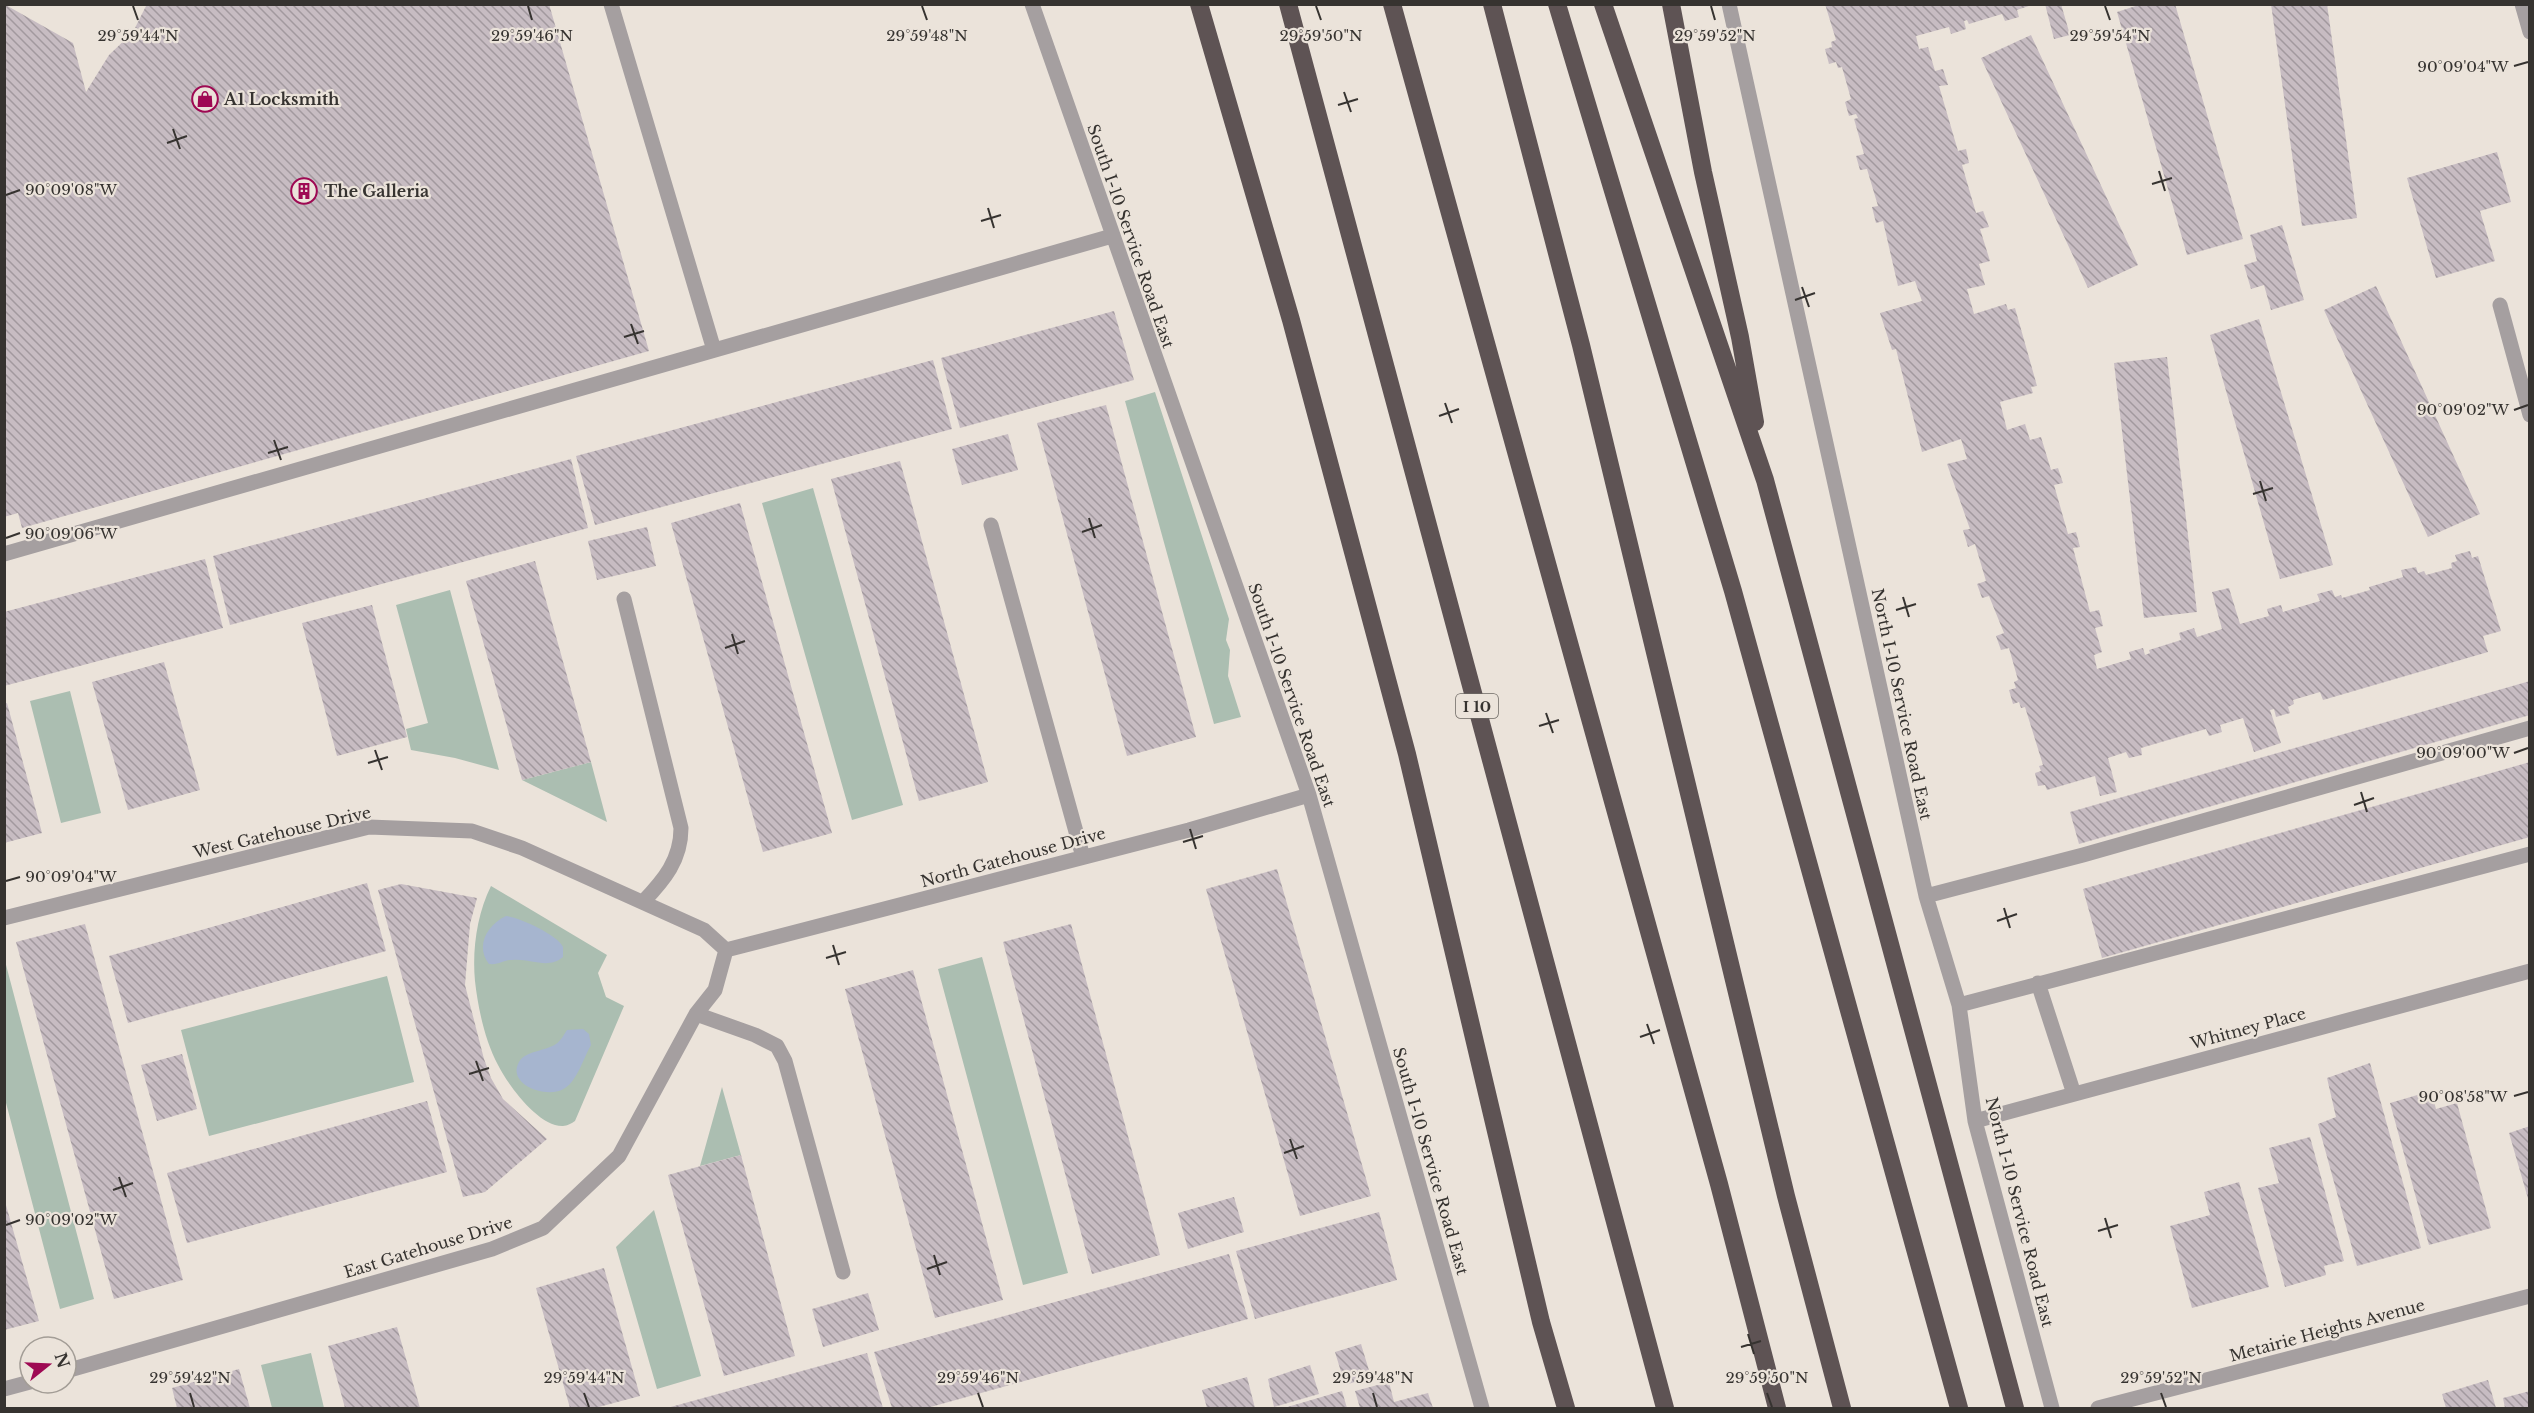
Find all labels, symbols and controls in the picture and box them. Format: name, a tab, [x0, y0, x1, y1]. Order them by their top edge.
text: 29°59'44"N	[98, 26, 178, 45]
text: 29°59'46"N	[491, 26, 573, 45]
text: 29°59'48"N	[886, 26, 968, 45]
text: 29°59'50"N	[1279, 26, 1363, 45]
text: 29°59'52"N	[1674, 26, 1756, 45]
text: 29°59'54"N	[2070, 26, 2150, 45]
text: 90°09'04"W	[2417, 57, 2509, 76]
shop icon: A1 Locksmith	[190, 84, 220, 114]
place label: A1 Locksmith	[223, 89, 340, 109]
street label: South I-10 Service Road East	[1083, 121, 1179, 351]
building icon: The Galleria	[289, 176, 319, 206]
text: 90°09'08"W	[25, 180, 117, 199]
place label: The Galleria	[324, 181, 429, 201]
text: 90°09'02"W	[2417, 400, 2509, 419]
text: 90°09'06"W	[25, 524, 118, 543]
street label: South I-10 Service Road East	[1244, 580, 1340, 810]
street label: North I-10 Service Road East	[1868, 586, 1936, 822]
road number: I 10	[1456, 694, 1498, 718]
text: 90°09'00"W	[2416, 743, 2510, 762]
street label: West Gatehouse Drive	[190, 802, 373, 862]
street label: North Gatehouse Drive	[918, 823, 1108, 891]
text: 90°09'04"W	[25, 867, 117, 886]
street label: Whitney Place	[2187, 1003, 2308, 1053]
street label: South I-10 Service Road East	[1389, 1045, 1473, 1277]
text: 90°08'58"W	[2419, 1087, 2508, 1106]
street label: North I-10 Service Road East	[1982, 1095, 2058, 1329]
text: 90°09'02"W	[25, 1210, 117, 1229]
street label: East Gatehouse Drive	[341, 1212, 515, 1282]
street label: Metairie Heights Avenue	[2227, 1294, 2427, 1366]
north arrow	[18, 1335, 78, 1395]
text: N	[50, 1350, 74, 1371]
text: 29°59'42"N	[149, 1368, 231, 1387]
text: 29°59'44"N	[544, 1368, 624, 1387]
text: 29°59'46"N	[937, 1368, 1019, 1387]
text: 29°59'48"N	[1332, 1368, 1414, 1387]
text: 29°59'50"N	[1725, 1368, 1809, 1387]
text: 29°59'52"N	[2120, 1368, 2202, 1387]

